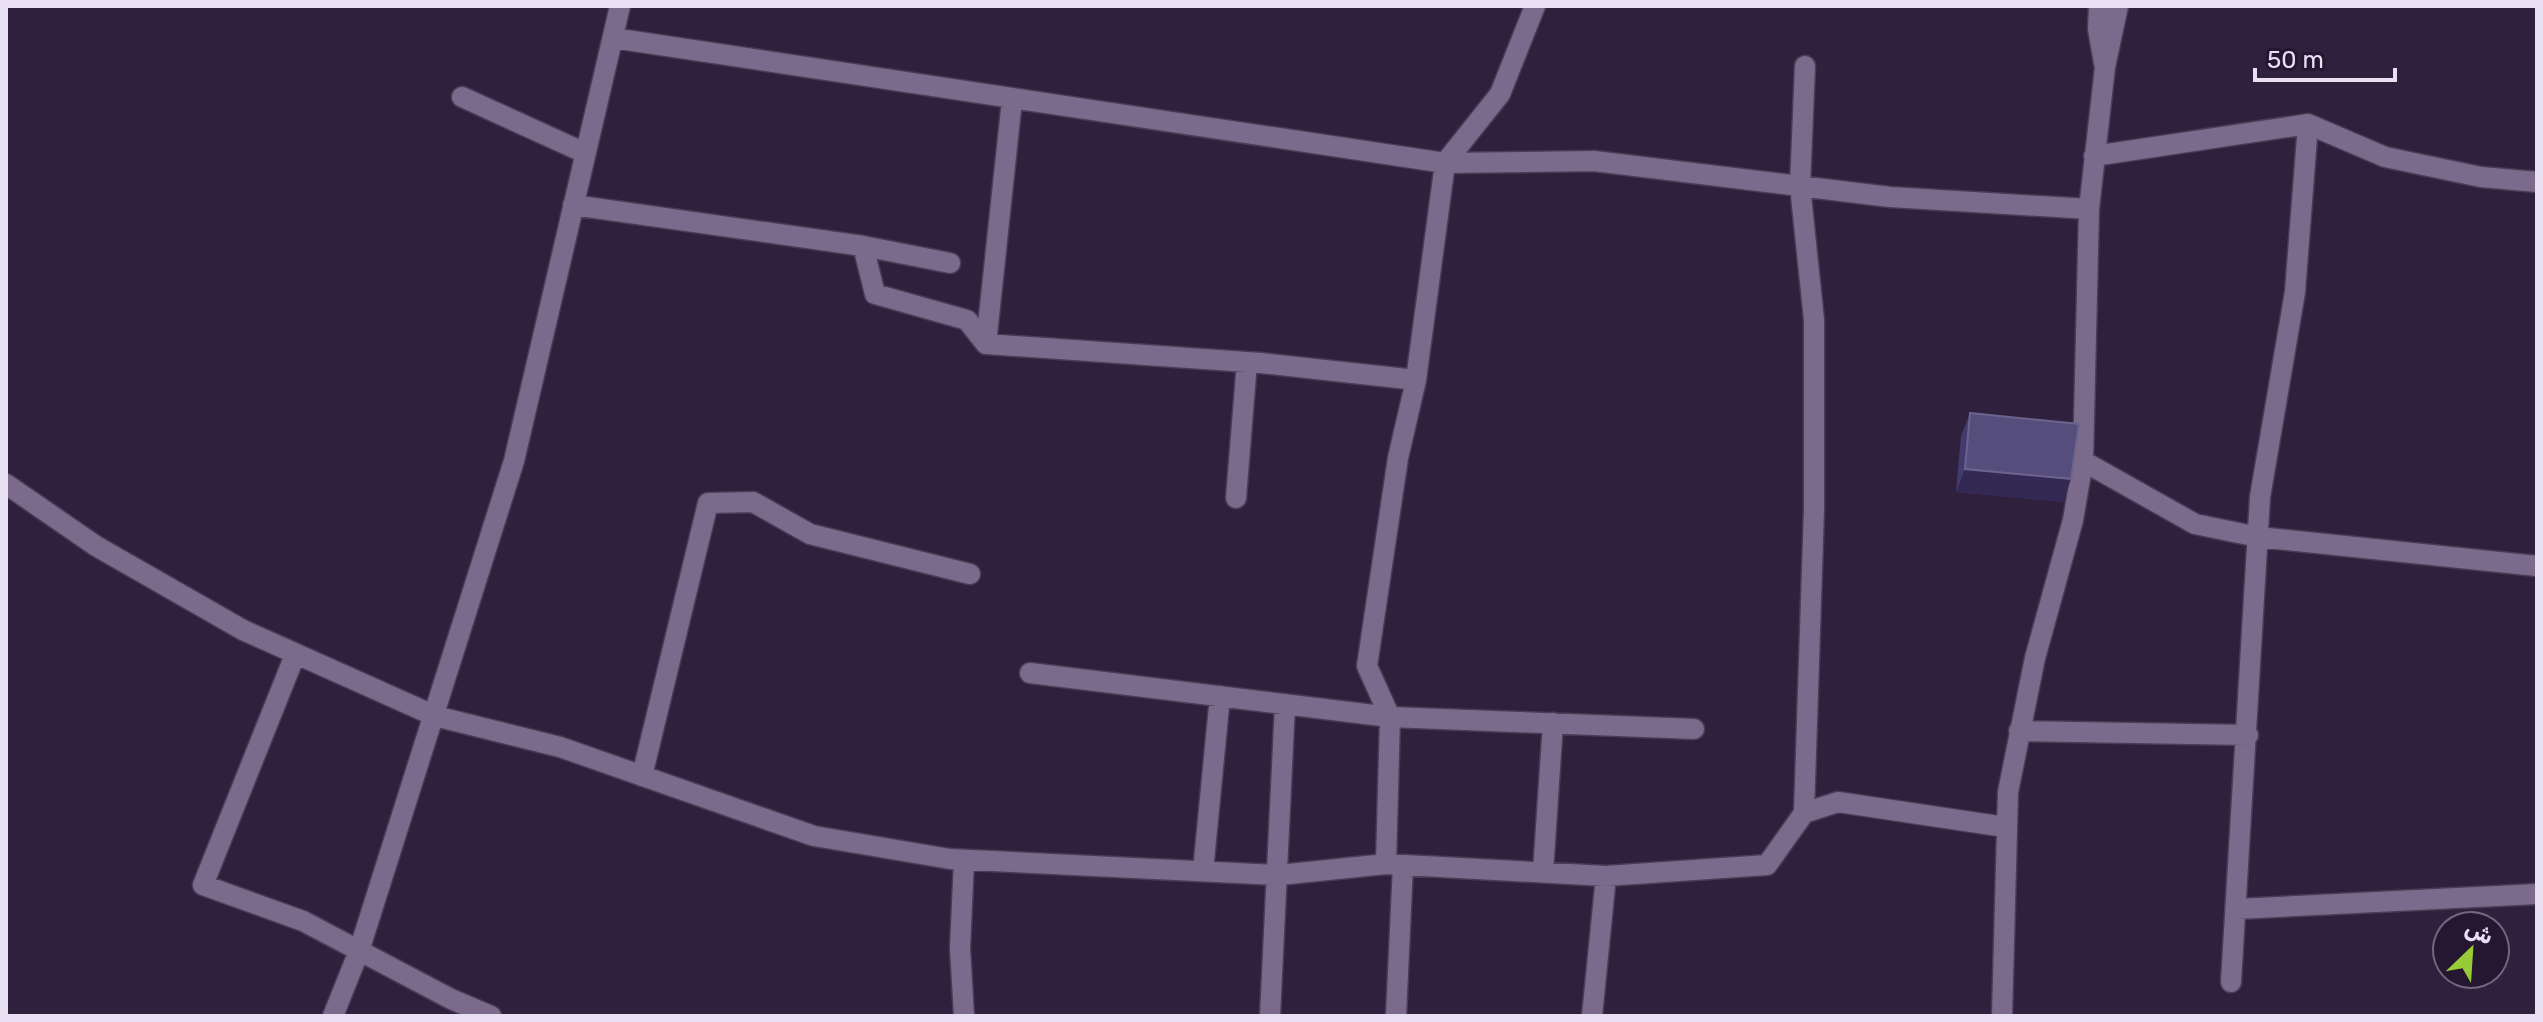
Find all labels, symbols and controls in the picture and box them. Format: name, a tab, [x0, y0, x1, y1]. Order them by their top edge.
scale bar	[2255, 32, 2395, 82]
text: 50 m	[2267, 46, 2324, 74]
north arrow	[2431, 910, 2511, 990]
text: ش	[2461, 914, 2498, 950]

